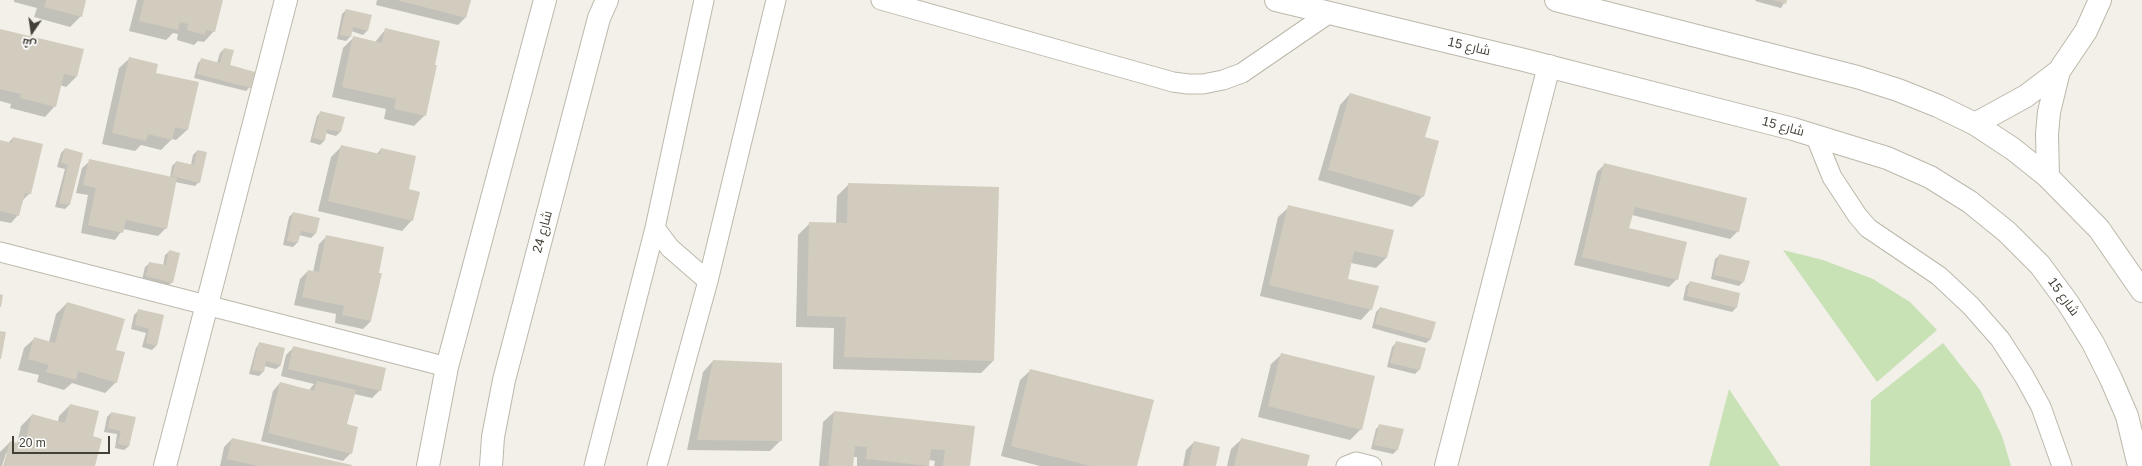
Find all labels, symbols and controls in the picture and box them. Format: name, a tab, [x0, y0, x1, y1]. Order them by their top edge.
north arrow	[12, 12, 52, 52]
street label: شارع 15	[1446, 35, 1492, 59]
text: ش	[21, 36, 38, 51]
street label: شارع 15	[1760, 114, 1806, 140]
street label: شارع 24	[530, 209, 556, 255]
street label: شارع 15	[2044, 275, 2082, 319]
scale bar	[14, 428, 112, 454]
text: 20 m	[19, 436, 46, 450]

